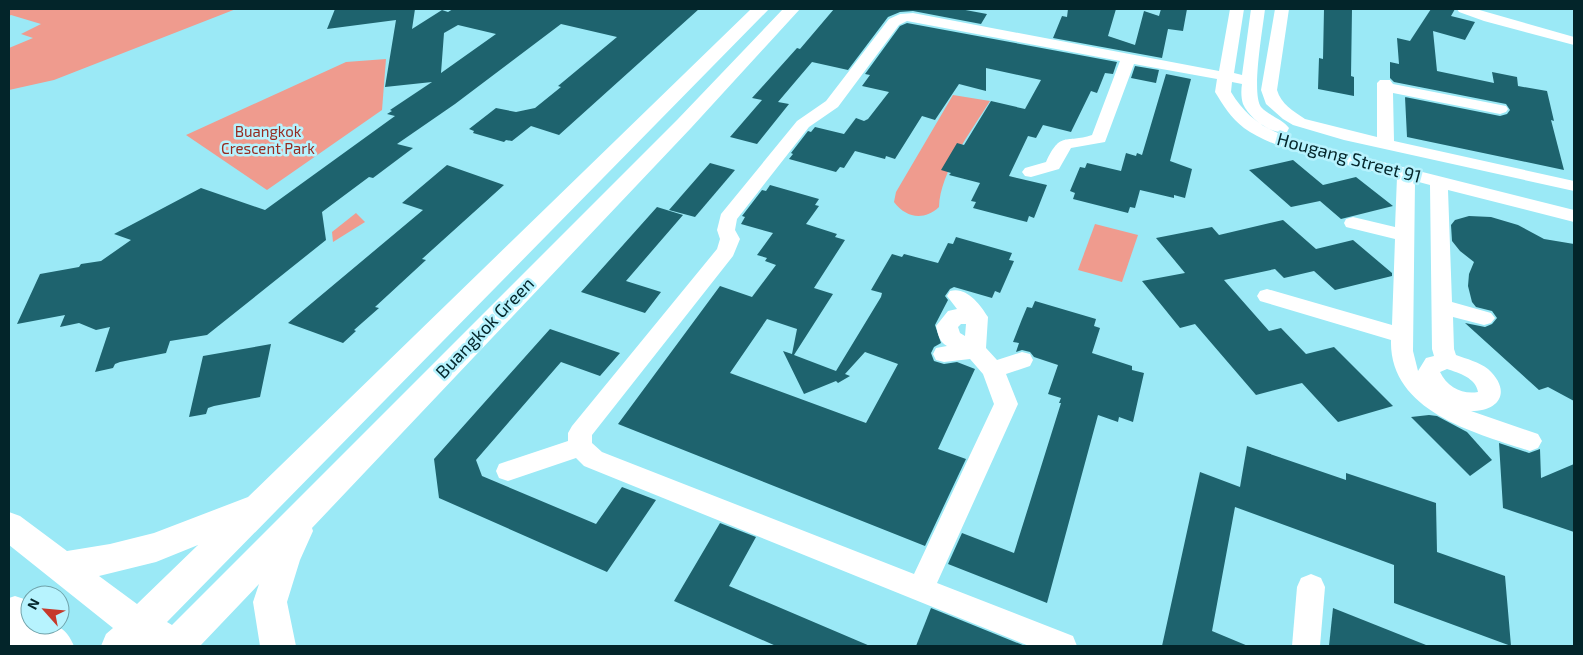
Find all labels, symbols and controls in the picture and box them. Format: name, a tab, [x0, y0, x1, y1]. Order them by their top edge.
park label: Buangkok Crescent Park	[221, 122, 315, 157]
street label: Hougang Street 91	[1275, 127, 1424, 187]
street label: Buangkok Green	[431, 272, 538, 382]
north arrow	[20, 585, 70, 635]
text: N	[23, 596, 43, 612]

